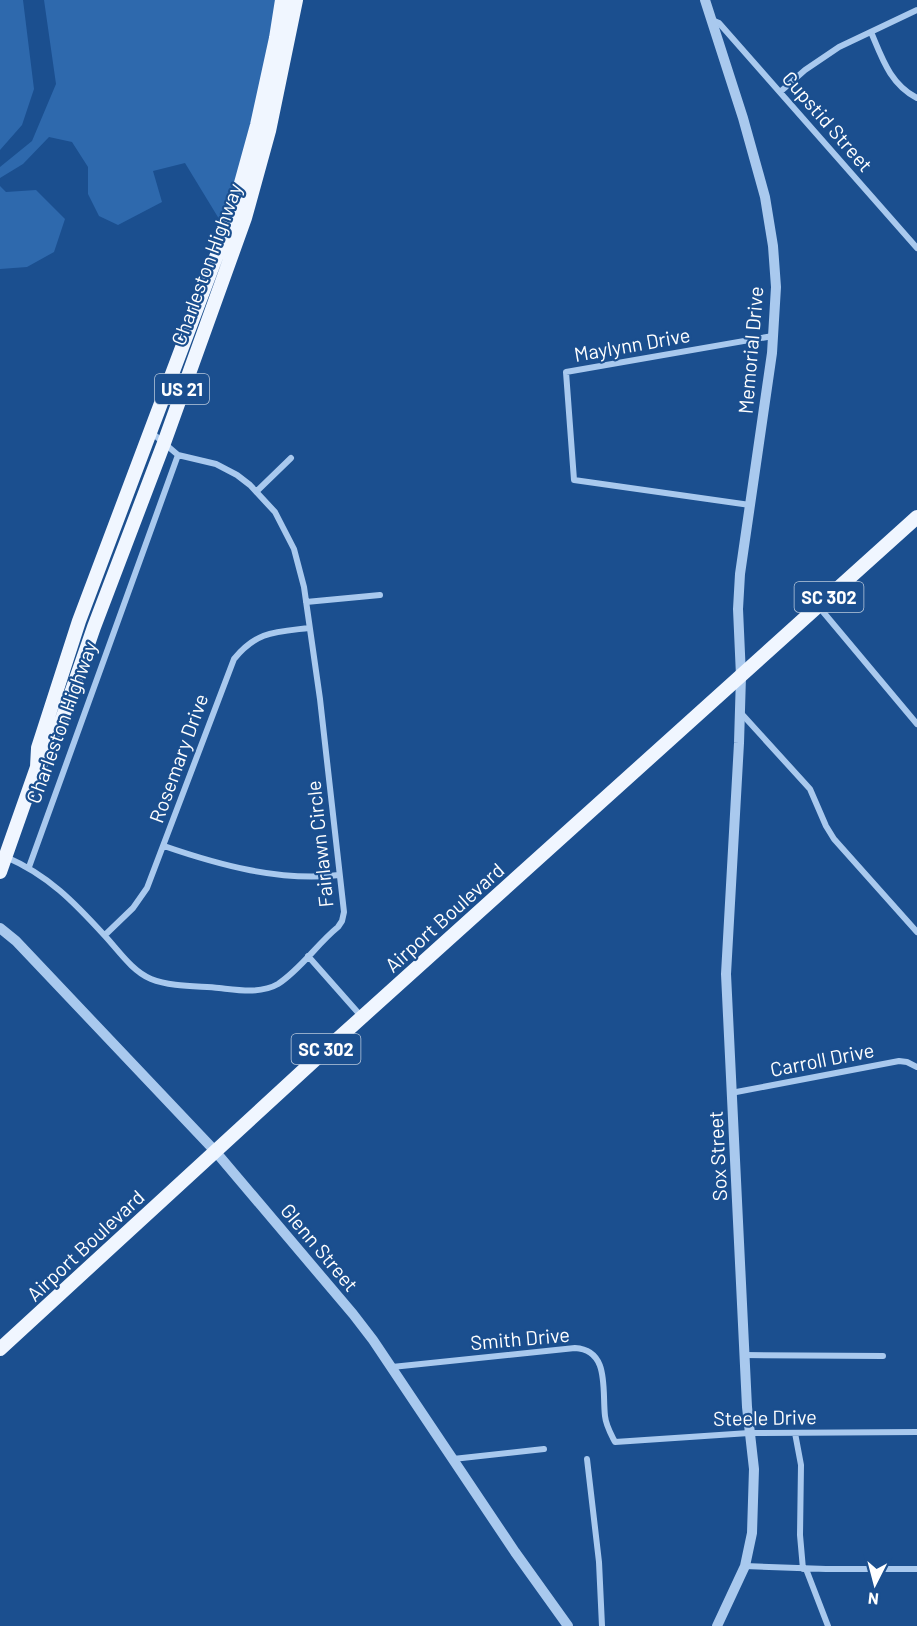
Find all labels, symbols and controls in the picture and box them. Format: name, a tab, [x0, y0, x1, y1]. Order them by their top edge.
street label: Cupstid Street	[778, 66, 878, 176]
street label: Charleston Highway	[166, 180, 246, 348]
street label: Memorial Drive	[732, 285, 768, 415]
street label: Maylynn Drive	[572, 322, 692, 366]
road number: US 21	[155, 374, 209, 404]
road number: SC 302	[794, 582, 864, 612]
street label: Charleston Highway	[21, 638, 101, 806]
street label: Rosemary Drive	[144, 690, 212, 826]
street label: Fairlawn Circle	[300, 779, 338, 909]
street label: Airport Boulevard	[380, 857, 508, 977]
road number: SC 302	[292, 1034, 360, 1064]
street label: Carroll Drive	[768, 1037, 876, 1081]
street label: Sox Street	[703, 1110, 731, 1202]
street label: Airport Boulevard	[21, 1184, 149, 1306]
street label: Glenn Street	[276, 1198, 364, 1296]
street label: Smith Drive	[469, 1322, 571, 1354]
street label: Steele Drive	[713, 1404, 817, 1430]
north arrow	[845, 1554, 905, 1614]
text: N	[867, 1589, 880, 1609]

